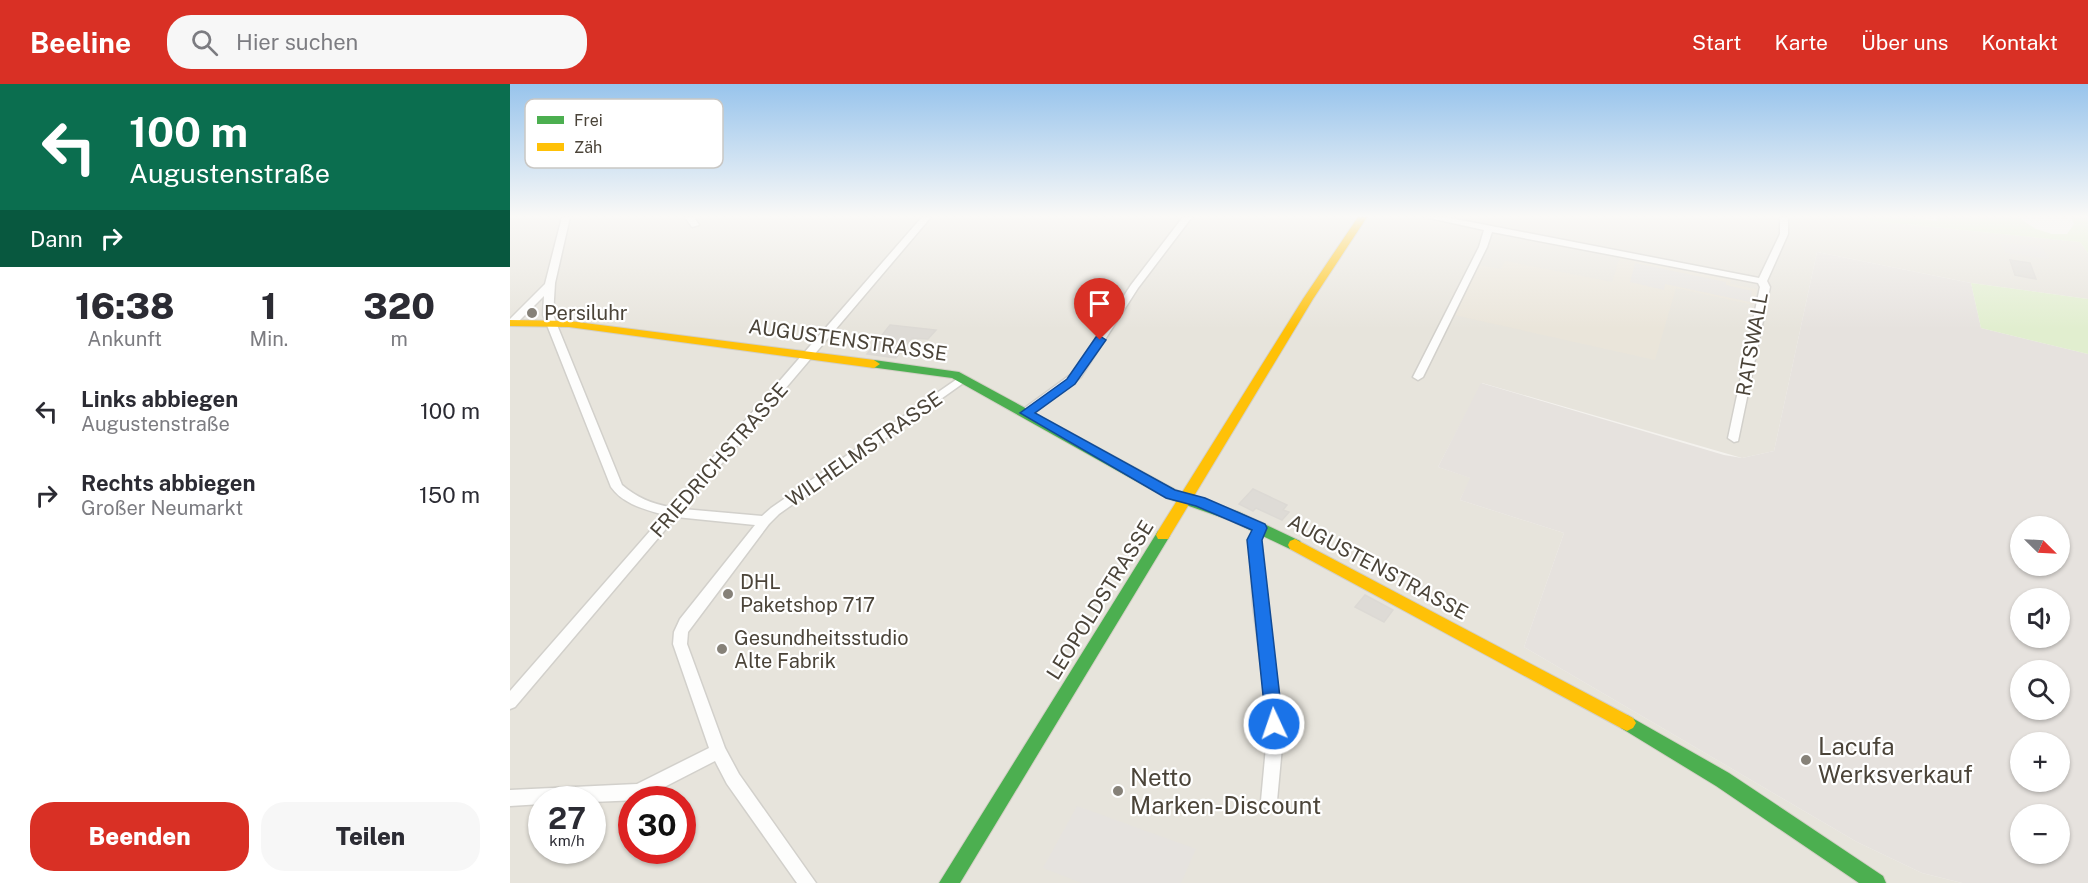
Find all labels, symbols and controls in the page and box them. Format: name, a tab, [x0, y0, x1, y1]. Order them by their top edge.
search box	[167, 15, 587, 69]
text: Beeline	[30, 26, 131, 59]
icon: search	[188, 26, 221, 59]
text: Hier suchen	[236, 29, 358, 55]
text: Start	[1692, 30, 1741, 55]
text: Karte	[1774, 30, 1828, 55]
text: Über uns	[1861, 30, 1948, 55]
text: Kontakt	[1981, 30, 2058, 55]
legend	[525, 99, 723, 168]
text: 100 m	[129, 107, 248, 156]
icon: left	[30, 108, 108, 186]
text: Frei	[574, 111, 603, 130]
text: Zäh	[574, 138, 602, 157]
text: Augustenstraße	[129, 157, 330, 189]
icon: right	[95, 222, 128, 255]
text: Dann	[30, 226, 83, 252]
pin	[1074, 278, 1125, 340]
text: 16:38	[75, 285, 175, 327]
text: 1	[261, 285, 277, 327]
text: 320	[363, 285, 435, 327]
icon: arrive	[1083, 287, 1116, 320]
street label: RATSWALL	[1731, 290, 1773, 398]
place label: Persiluhr	[544, 301, 628, 325]
marker: Persiluhr	[525, 306, 539, 320]
street label: AUGUSTENSTRASSE	[747, 314, 949, 366]
text: Ankunft	[87, 327, 162, 351]
text: Min.	[249, 327, 288, 351]
text: m	[390, 327, 408, 351]
street label: FRIEDRICHSTRASSE	[645, 378, 793, 542]
text: Links abbiegen	[81, 386, 238, 412]
street label: WILHELMSTRASSE	[781, 386, 947, 512]
icon: left	[30, 395, 63, 428]
text: 100 m	[420, 398, 480, 424]
text: Augustenstraße	[81, 412, 230, 436]
text: Rechts abbiegen	[81, 470, 256, 496]
icon: right	[30, 479, 63, 512]
text: 150 m	[419, 482, 480, 508]
text: Großer Neumarkt	[81, 496, 243, 520]
street label: AUGUSTENSTRASSE	[1284, 509, 1472, 625]
street label: LEOPOLDSTRASSE	[1041, 516, 1159, 684]
north arrow	[2010, 516, 2070, 576]
map controls	[2010, 516, 2070, 864]
place label: DHL Paketshop 717	[740, 570, 875, 617]
marker: DHL Paketshop 717	[721, 587, 735, 601]
button: sound	[2010, 588, 2070, 648]
place label: Gesundheitsstudio Alte Fabrik	[734, 626, 909, 673]
marker: Gesundheitsstudio Alte Fabrik	[715, 642, 729, 656]
button: search	[2010, 660, 2070, 720]
position arrow	[1242, 692, 1306, 756]
place label: Lacufa Werksverkauf	[1818, 732, 1973, 788]
button: +	[2010, 732, 2070, 792]
marker: Lacufa Werksverkauf	[1799, 753, 1813, 767]
place label: Netto Marken-Discount	[1130, 763, 1321, 819]
marker: Netto Marken-Discount	[1111, 784, 1125, 798]
speed limit sign: 30	[618, 786, 696, 864]
text: 27	[548, 800, 586, 836]
button: Beenden	[30, 802, 249, 871]
button: Teilen	[261, 802, 480, 871]
button: −	[2010, 804, 2070, 864]
text: km/h	[549, 832, 585, 849]

